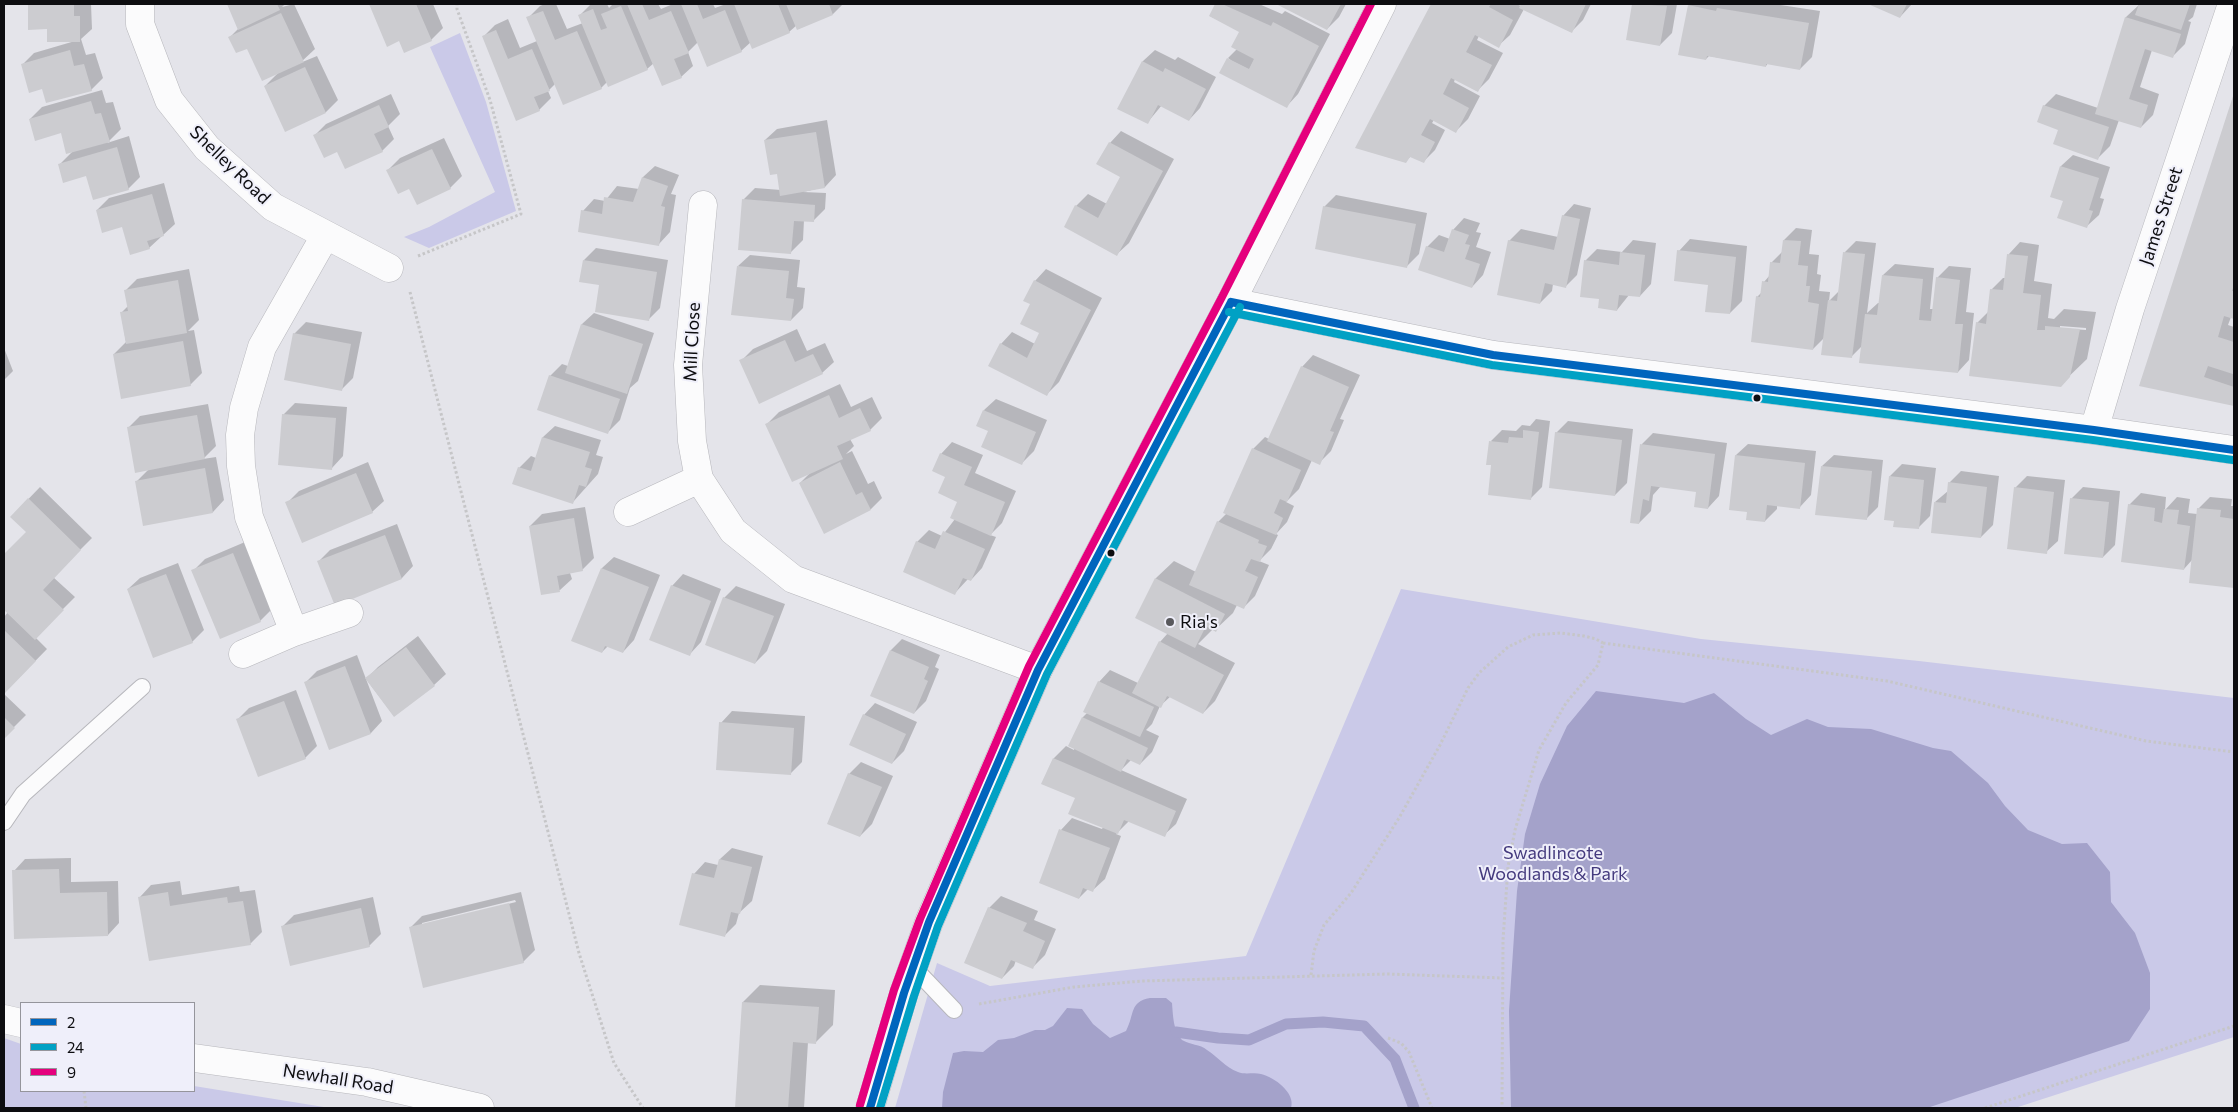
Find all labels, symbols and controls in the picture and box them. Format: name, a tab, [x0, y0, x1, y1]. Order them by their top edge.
street label: Shelley Road	[185, 121, 275, 209]
street label: James Street	[2135, 164, 2187, 268]
street label: Mill Close	[679, 302, 705, 382]
unlabelled marker	[1752, 393, 1762, 403]
unlabelled marker	[1106, 548, 1116, 558]
place label: Ria's	[1180, 611, 1218, 633]
marker: Ria's	[1164, 616, 1176, 628]
park label: Swadlincote Woodlands & Park	[1478, 842, 1628, 884]
legend	[20, 1002, 195, 1092]
text: 2	[67, 1013, 75, 1031]
text: 24	[67, 1038, 84, 1056]
street label: Newhall Road	[281, 1060, 395, 1098]
text: 9	[67, 1063, 76, 1081]

